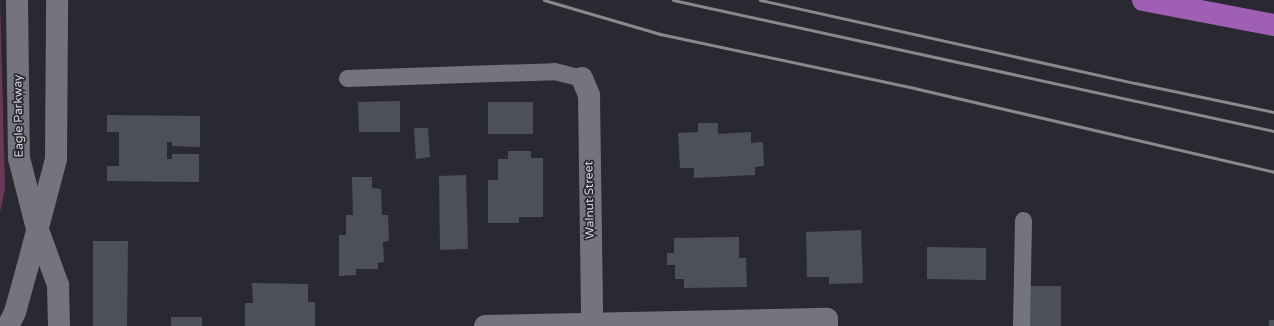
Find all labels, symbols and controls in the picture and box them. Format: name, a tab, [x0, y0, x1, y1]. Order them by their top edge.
street label: Eagle Parkway	[11, 74, 27, 158]
street label: Walnut Street	[582, 161, 598, 239]

